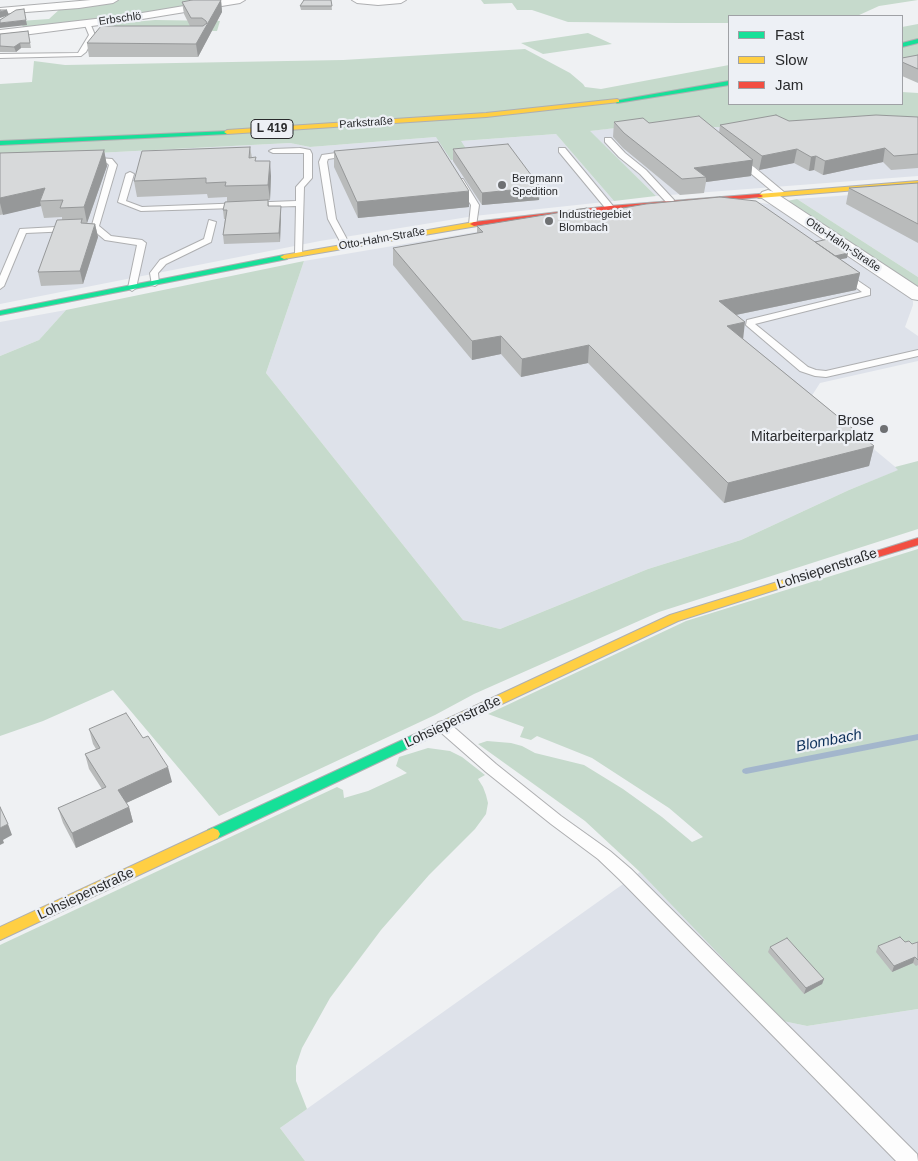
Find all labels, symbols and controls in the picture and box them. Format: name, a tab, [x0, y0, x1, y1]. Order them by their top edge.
street label: Erbschlö	[98, 9, 142, 29]
legend	[728, 15, 903, 105]
text: Fast	[775, 26, 804, 43]
text: Slow	[775, 51, 808, 68]
text: Jam	[775, 76, 803, 93]
street label: Parkstraße	[339, 115, 393, 131]
road number: L 419	[251, 120, 293, 138]
place label: Bergmann Spedition	[512, 172, 563, 198]
marker: Bergmann Spedition	[496, 179, 508, 191]
place label: Industriegebiet Blombach	[559, 208, 631, 234]
marker: Industriegebiet Blombach	[543, 215, 555, 227]
street label: Otto-Hahn-Straße	[803, 215, 883, 275]
street label: Otto-Hahn-Straße	[338, 225, 426, 253]
place label: Brose Mitarbeiterparkplatz	[751, 413, 874, 446]
marker: Brose Mitarbeiterparkplatz	[878, 423, 890, 435]
street label: Lohsiepenstraße	[775, 545, 879, 593]
street label: Lohsiepenstraße	[402, 692, 504, 752]
water label: Blombach	[795, 726, 863, 756]
street label: Lohsiepenstraße	[35, 864, 137, 924]

